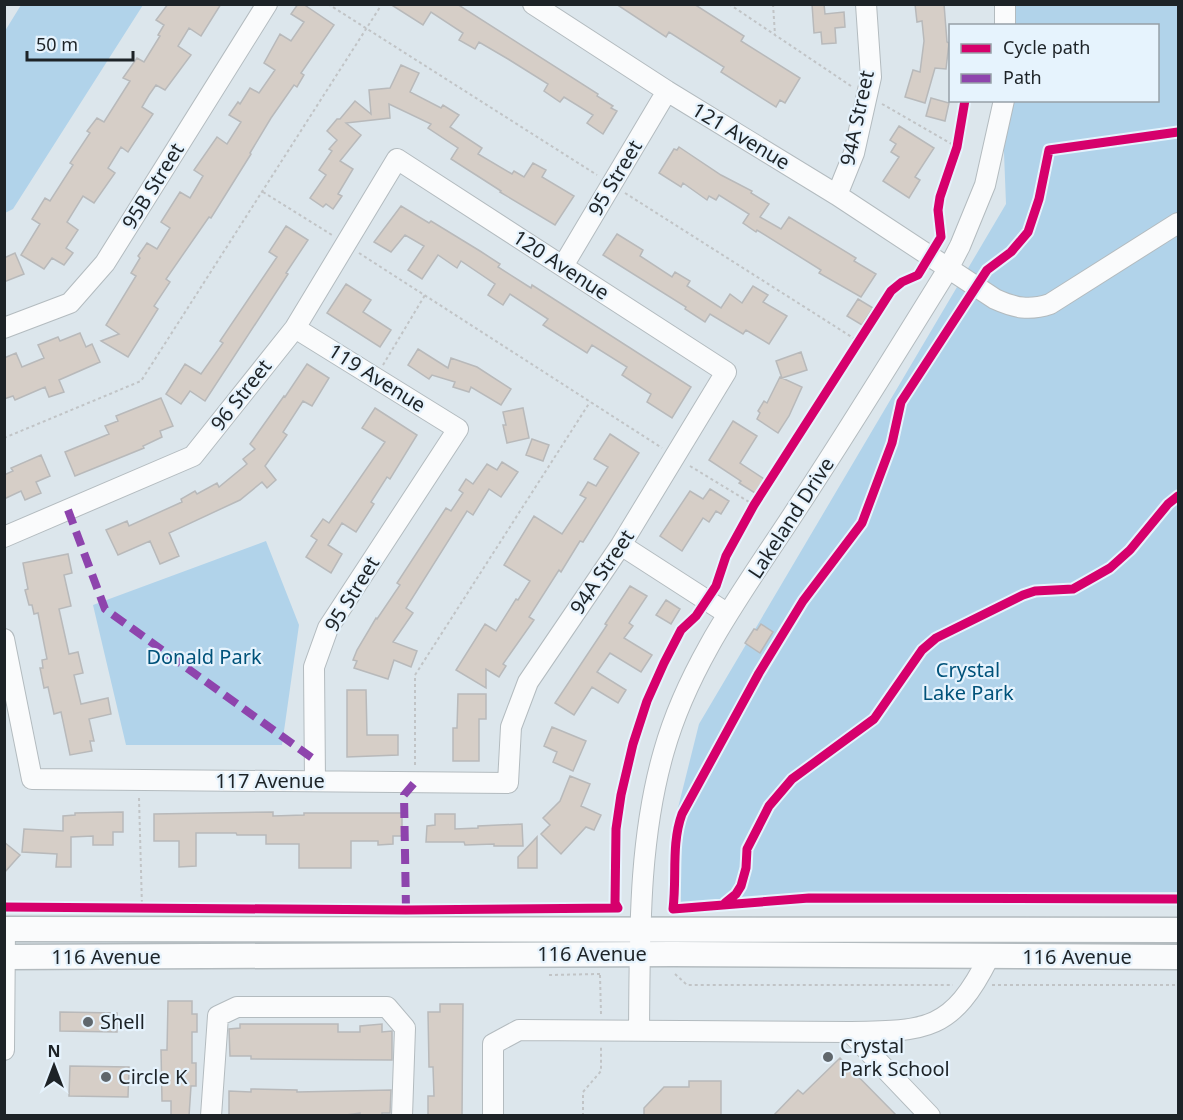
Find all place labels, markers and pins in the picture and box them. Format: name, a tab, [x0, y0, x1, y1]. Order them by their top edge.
place label: Shell	[100, 1008, 145, 1035]
marker: Shell	[81, 1015, 95, 1029]
place label: Crystal Park School	[840, 1032, 950, 1082]
marker: Crystal Park School	[821, 1050, 835, 1064]
place label: Circle K	[118, 1063, 188, 1090]
marker: Circle K	[99, 1070, 113, 1084]

